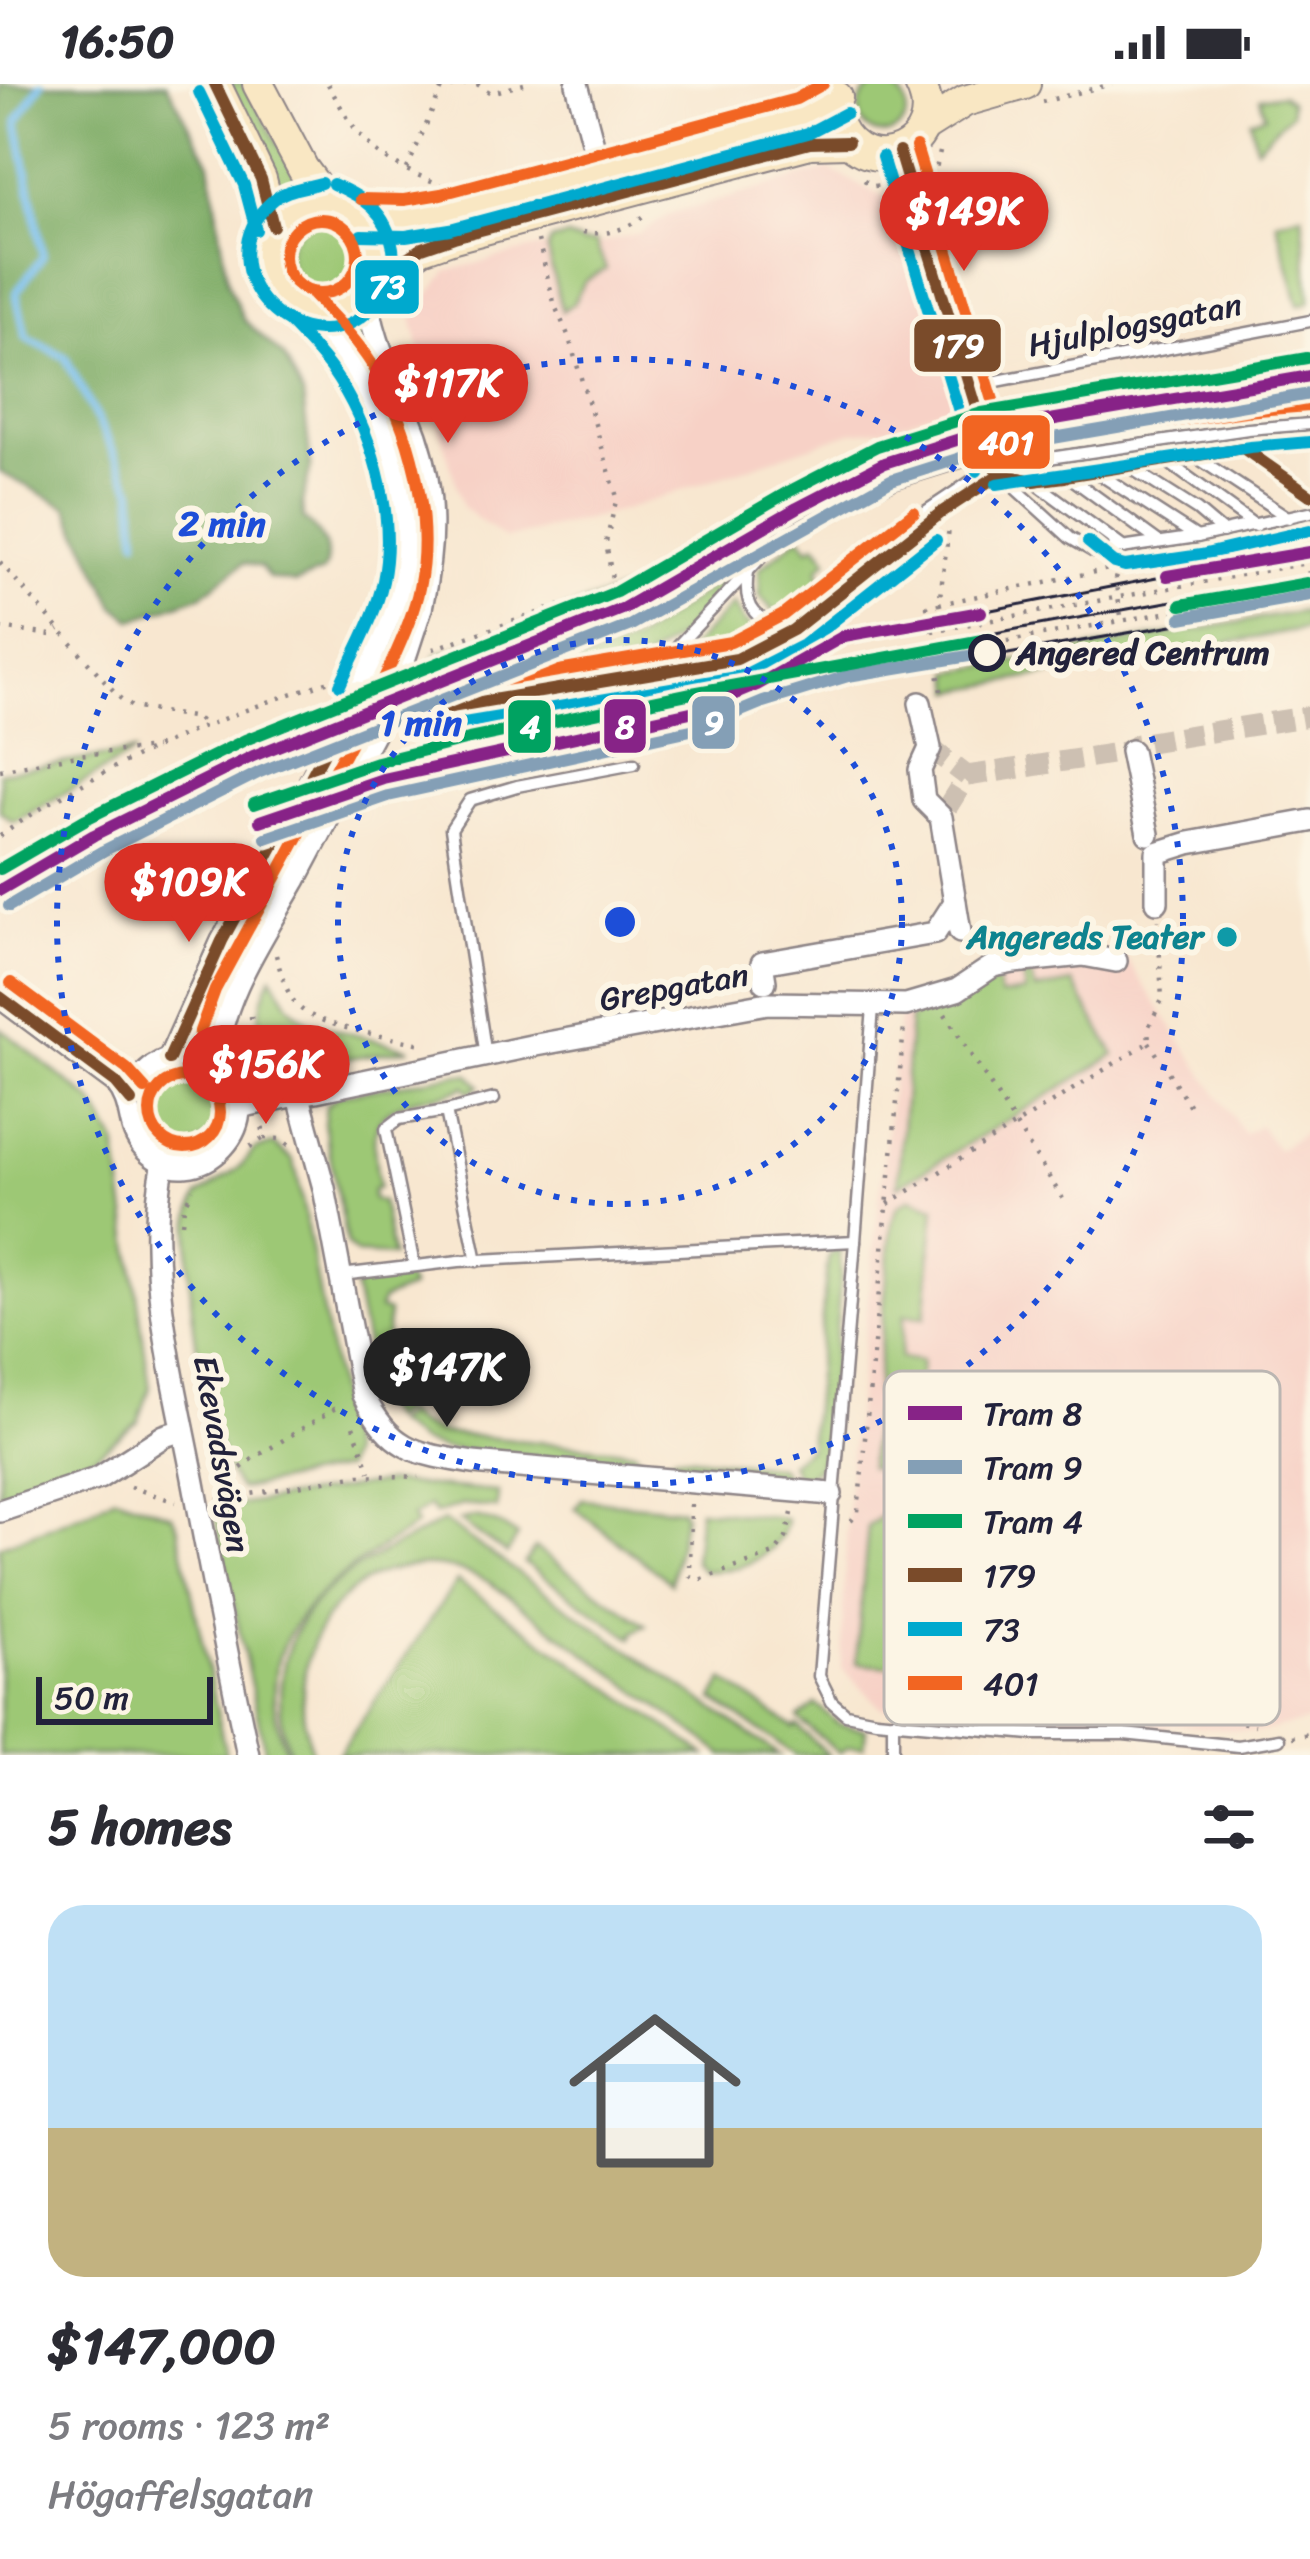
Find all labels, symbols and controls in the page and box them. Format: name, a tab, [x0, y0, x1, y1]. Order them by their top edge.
text: 16:50	[60, 2, 174, 82]
pin: $149K	[880, 172, 1048, 274]
text: $149K	[906, 176, 1022, 245]
line badge: 73	[353, 258, 421, 316]
text: 73	[369, 258, 405, 316]
street label: Hjulplogsgatan	[1023, 276, 1247, 374]
line badge: 179	[912, 317, 1003, 374]
text: 179	[931, 317, 985, 375]
pin: $117K	[364, 344, 532, 446]
text: $117K	[395, 348, 501, 417]
line badge: 401	[960, 413, 1052, 471]
text: 401	[978, 414, 1034, 472]
text: 2 min	[178, 492, 266, 556]
place label: Angered Centrum	[1014, 624, 1270, 682]
marker: Angered Centrum	[970, 636, 1004, 670]
text: 1 min	[380, 691, 462, 755]
line badge: 9	[690, 694, 737, 751]
text: 9	[704, 694, 724, 752]
line badge: 8	[602, 697, 648, 755]
line badge: 4	[506, 698, 553, 755]
text: 4	[520, 698, 541, 756]
text: 8	[614, 698, 635, 756]
pin: $109K	[105, 843, 273, 945]
text: $109K	[131, 847, 247, 916]
centre of rings	[599, 901, 641, 943]
place label: Angereds Teater	[965, 908, 1205, 966]
marker: Angereds Teater	[1214, 924, 1240, 950]
street label: Grepgatan	[595, 945, 753, 1029]
pin: $156K	[182, 1025, 350, 1127]
text: $156K	[210, 1029, 322, 1098]
pin: $147K	[363, 1328, 531, 1430]
text: $147K	[390, 1332, 504, 1401]
street label: Ekevadsvägen	[176, 1351, 268, 1557]
legend	[884, 1371, 1280, 1725]
text: Tram 8	[983, 1385, 1082, 1443]
text: Tram 9	[983, 1439, 1083, 1497]
text: Tram 4	[983, 1493, 1083, 1551]
text: 179	[983, 1547, 1036, 1605]
text: 73	[983, 1601, 1020, 1659]
text: 401	[983, 1655, 1039, 1713]
text: 50 m	[54, 1669, 129, 1727]
scale bar	[36, 1671, 213, 1724]
text: 5 homes	[48, 1782, 231, 1872]
icon: filters	[1196, 1794, 1262, 1860]
icon: home	[547, 1983, 763, 2199]
text: $147,000	[48, 2301, 276, 2391]
text: 5 rooms · 123 m²	[48, 2391, 330, 2460]
text: Högaffelsgatan	[48, 2460, 313, 2529]

